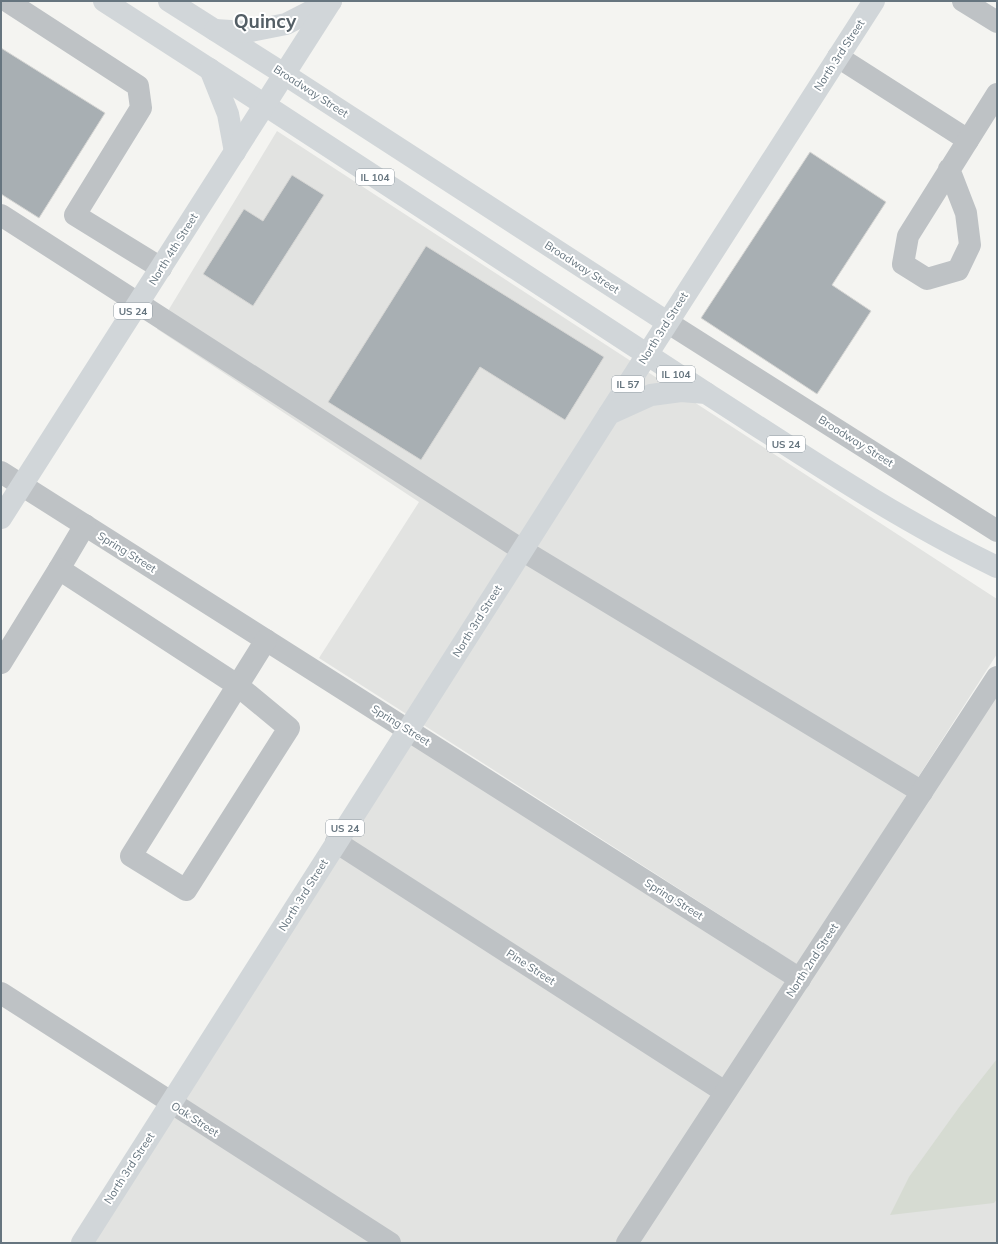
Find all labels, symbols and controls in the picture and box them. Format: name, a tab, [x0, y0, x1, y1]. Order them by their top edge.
district label: Quincy	[234, 9, 297, 33]
street label: North 3rd Street	[811, 17, 867, 93]
street label: Broadway Street	[271, 62, 351, 120]
road number: IL 104	[356, 169, 394, 185]
street label: North 4th Street	[145, 210, 201, 288]
street label: Broadway Street	[542, 238, 622, 296]
street label: North 3rd Street	[635, 289, 691, 367]
road number: US 24	[114, 303, 152, 319]
road number: IL 104	[657, 366, 695, 382]
road number: IL 57	[612, 376, 644, 392]
street label: Broadway Street	[816, 412, 896, 470]
road number: US 24	[767, 436, 805, 452]
street label: Spring Street	[95, 528, 159, 576]
street label: North 3rd Street	[449, 582, 505, 660]
street label: Spring Street	[369, 701, 433, 749]
road number: US 24	[326, 820, 364, 836]
street label: North 3rd Street	[275, 856, 331, 934]
street label: Spring Street	[642, 875, 706, 923]
street label: North 2nd Street	[783, 920, 841, 999]
street label: Pine Street	[504, 946, 558, 988]
street label: Oak Street	[169, 1098, 222, 1140]
street label: North 3rd Street	[101, 1130, 157, 1206]

